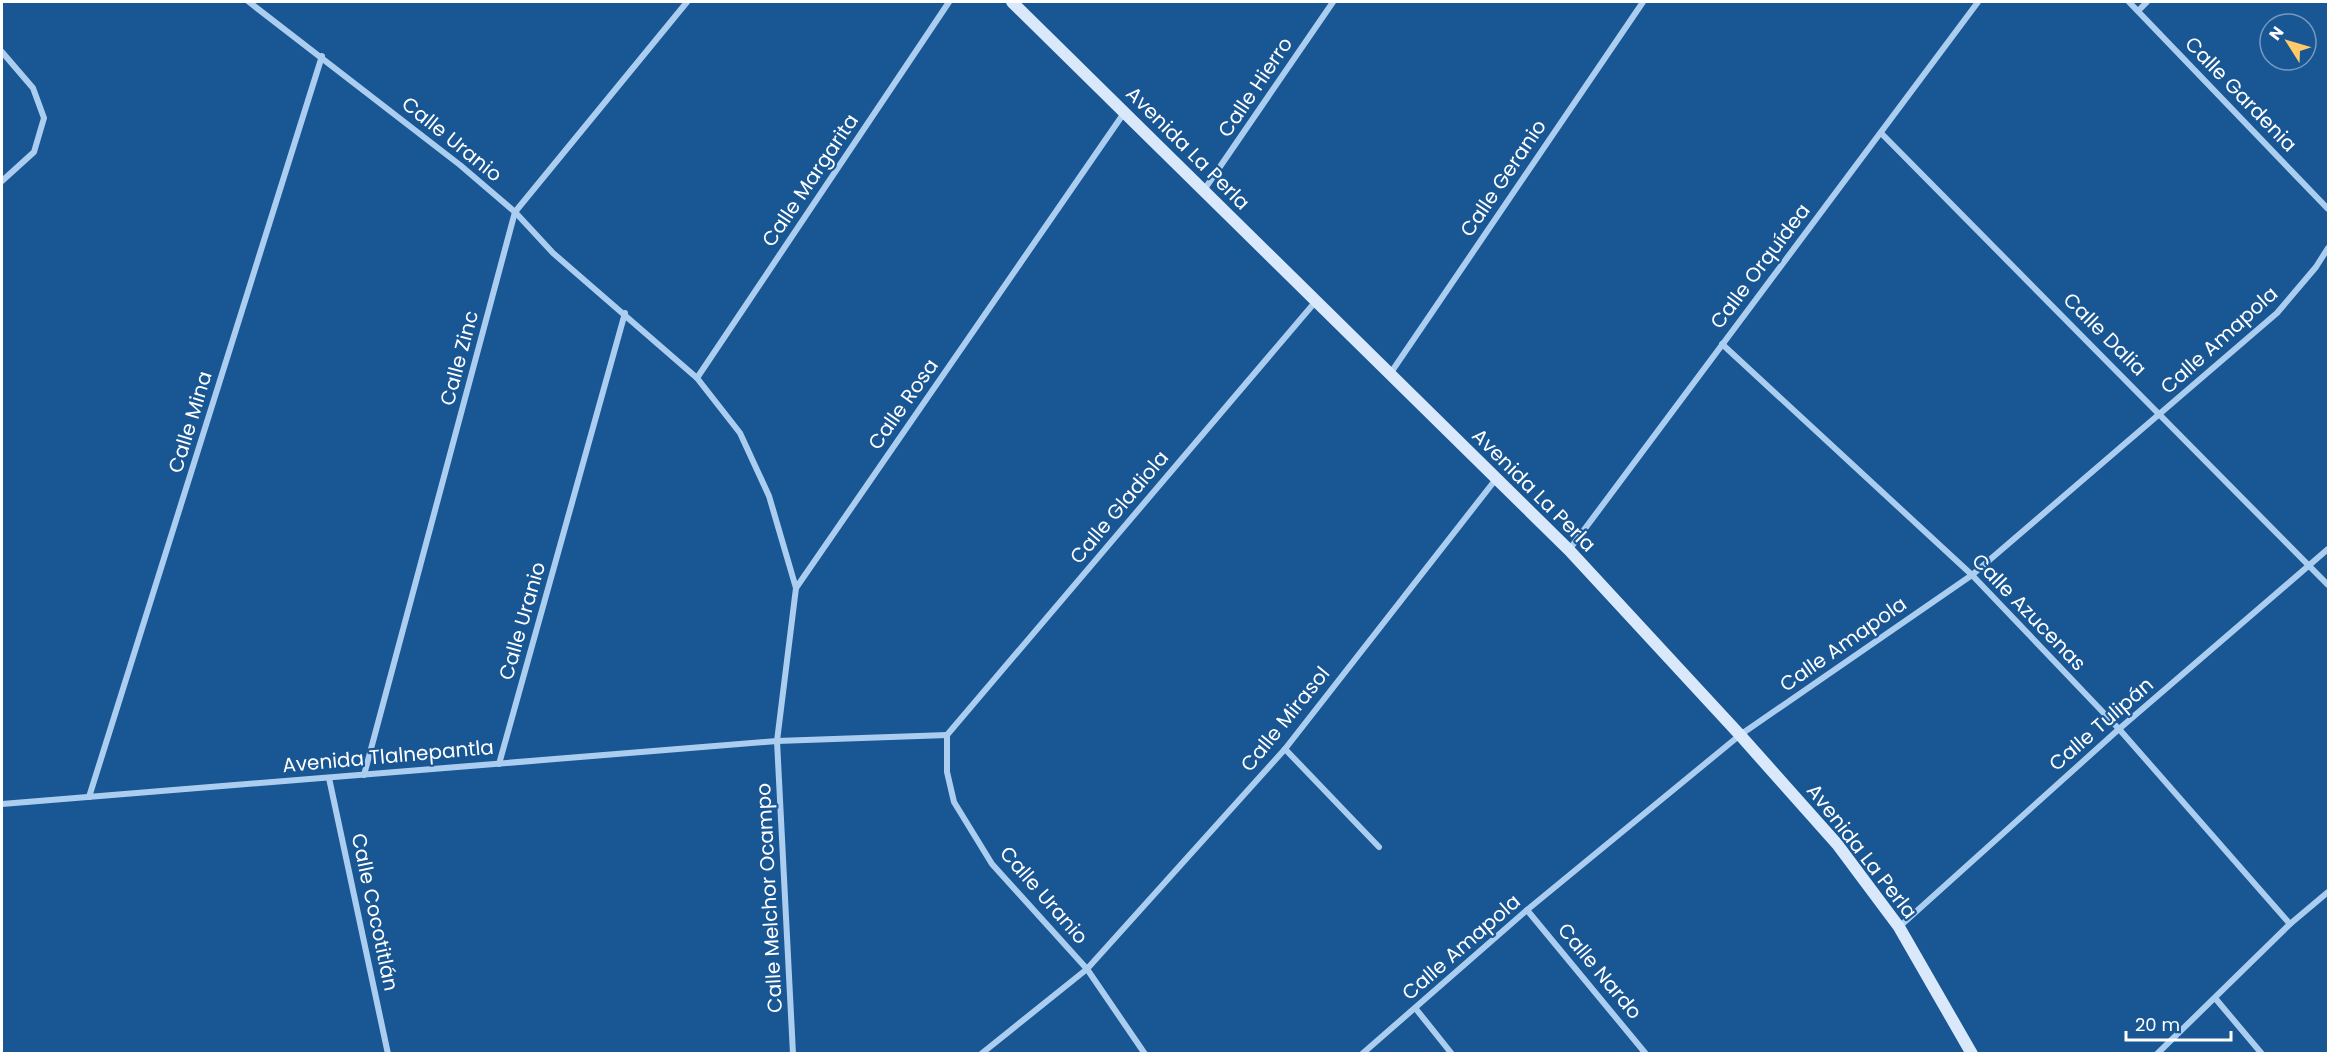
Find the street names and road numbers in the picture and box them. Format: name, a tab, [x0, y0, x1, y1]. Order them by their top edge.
street label: Calle Gardenia	[2179, 30, 2303, 158]
street label: Calle Hierro	[1211, 31, 1299, 143]
street label: Avenida La Perla	[1120, 80, 1256, 216]
street label: Calle Uranio	[396, 90, 508, 188]
street label: Calle Margarita	[755, 108, 865, 252]
street label: Calle Geranio	[1453, 114, 1553, 242]
street label: Calle Orquídea	[1704, 198, 1816, 334]
street label: Calle Amapola	[2154, 280, 2284, 400]
street label: Calle Dalia	[2057, 286, 2153, 382]
street label: Calle Zinc	[433, 307, 485, 409]
street label: Calle Rosa	[861, 353, 945, 455]
street label: Calle Mina	[161, 368, 219, 476]
street label: Avenida La Perla	[1466, 422, 1602, 558]
street label: Calle Gladiola	[1063, 444, 1175, 570]
street label: Calle Azucenas	[1966, 547, 2092, 677]
street label: Calle Uranio	[492, 559, 552, 683]
street label: Calle Amapola	[1774, 590, 1912, 698]
street label: Calle Mirasol	[1234, 661, 1336, 777]
street label: Calle Tulipán	[2043, 671, 2159, 777]
street label: Avenida Tlalnepantla	[281, 733, 495, 779]
street label: Avenida La Perla	[1800, 778, 1924, 924]
street label: Calle Melchor Ocampo	[749, 782, 789, 1014]
street label: Calle Cocotitlán	[345, 831, 405, 993]
street label: Calle Uranio	[994, 840, 1094, 950]
street label: Calle Amapola	[1396, 888, 1526, 1006]
street label: Calle Nardo	[1551, 917, 1649, 1025]

